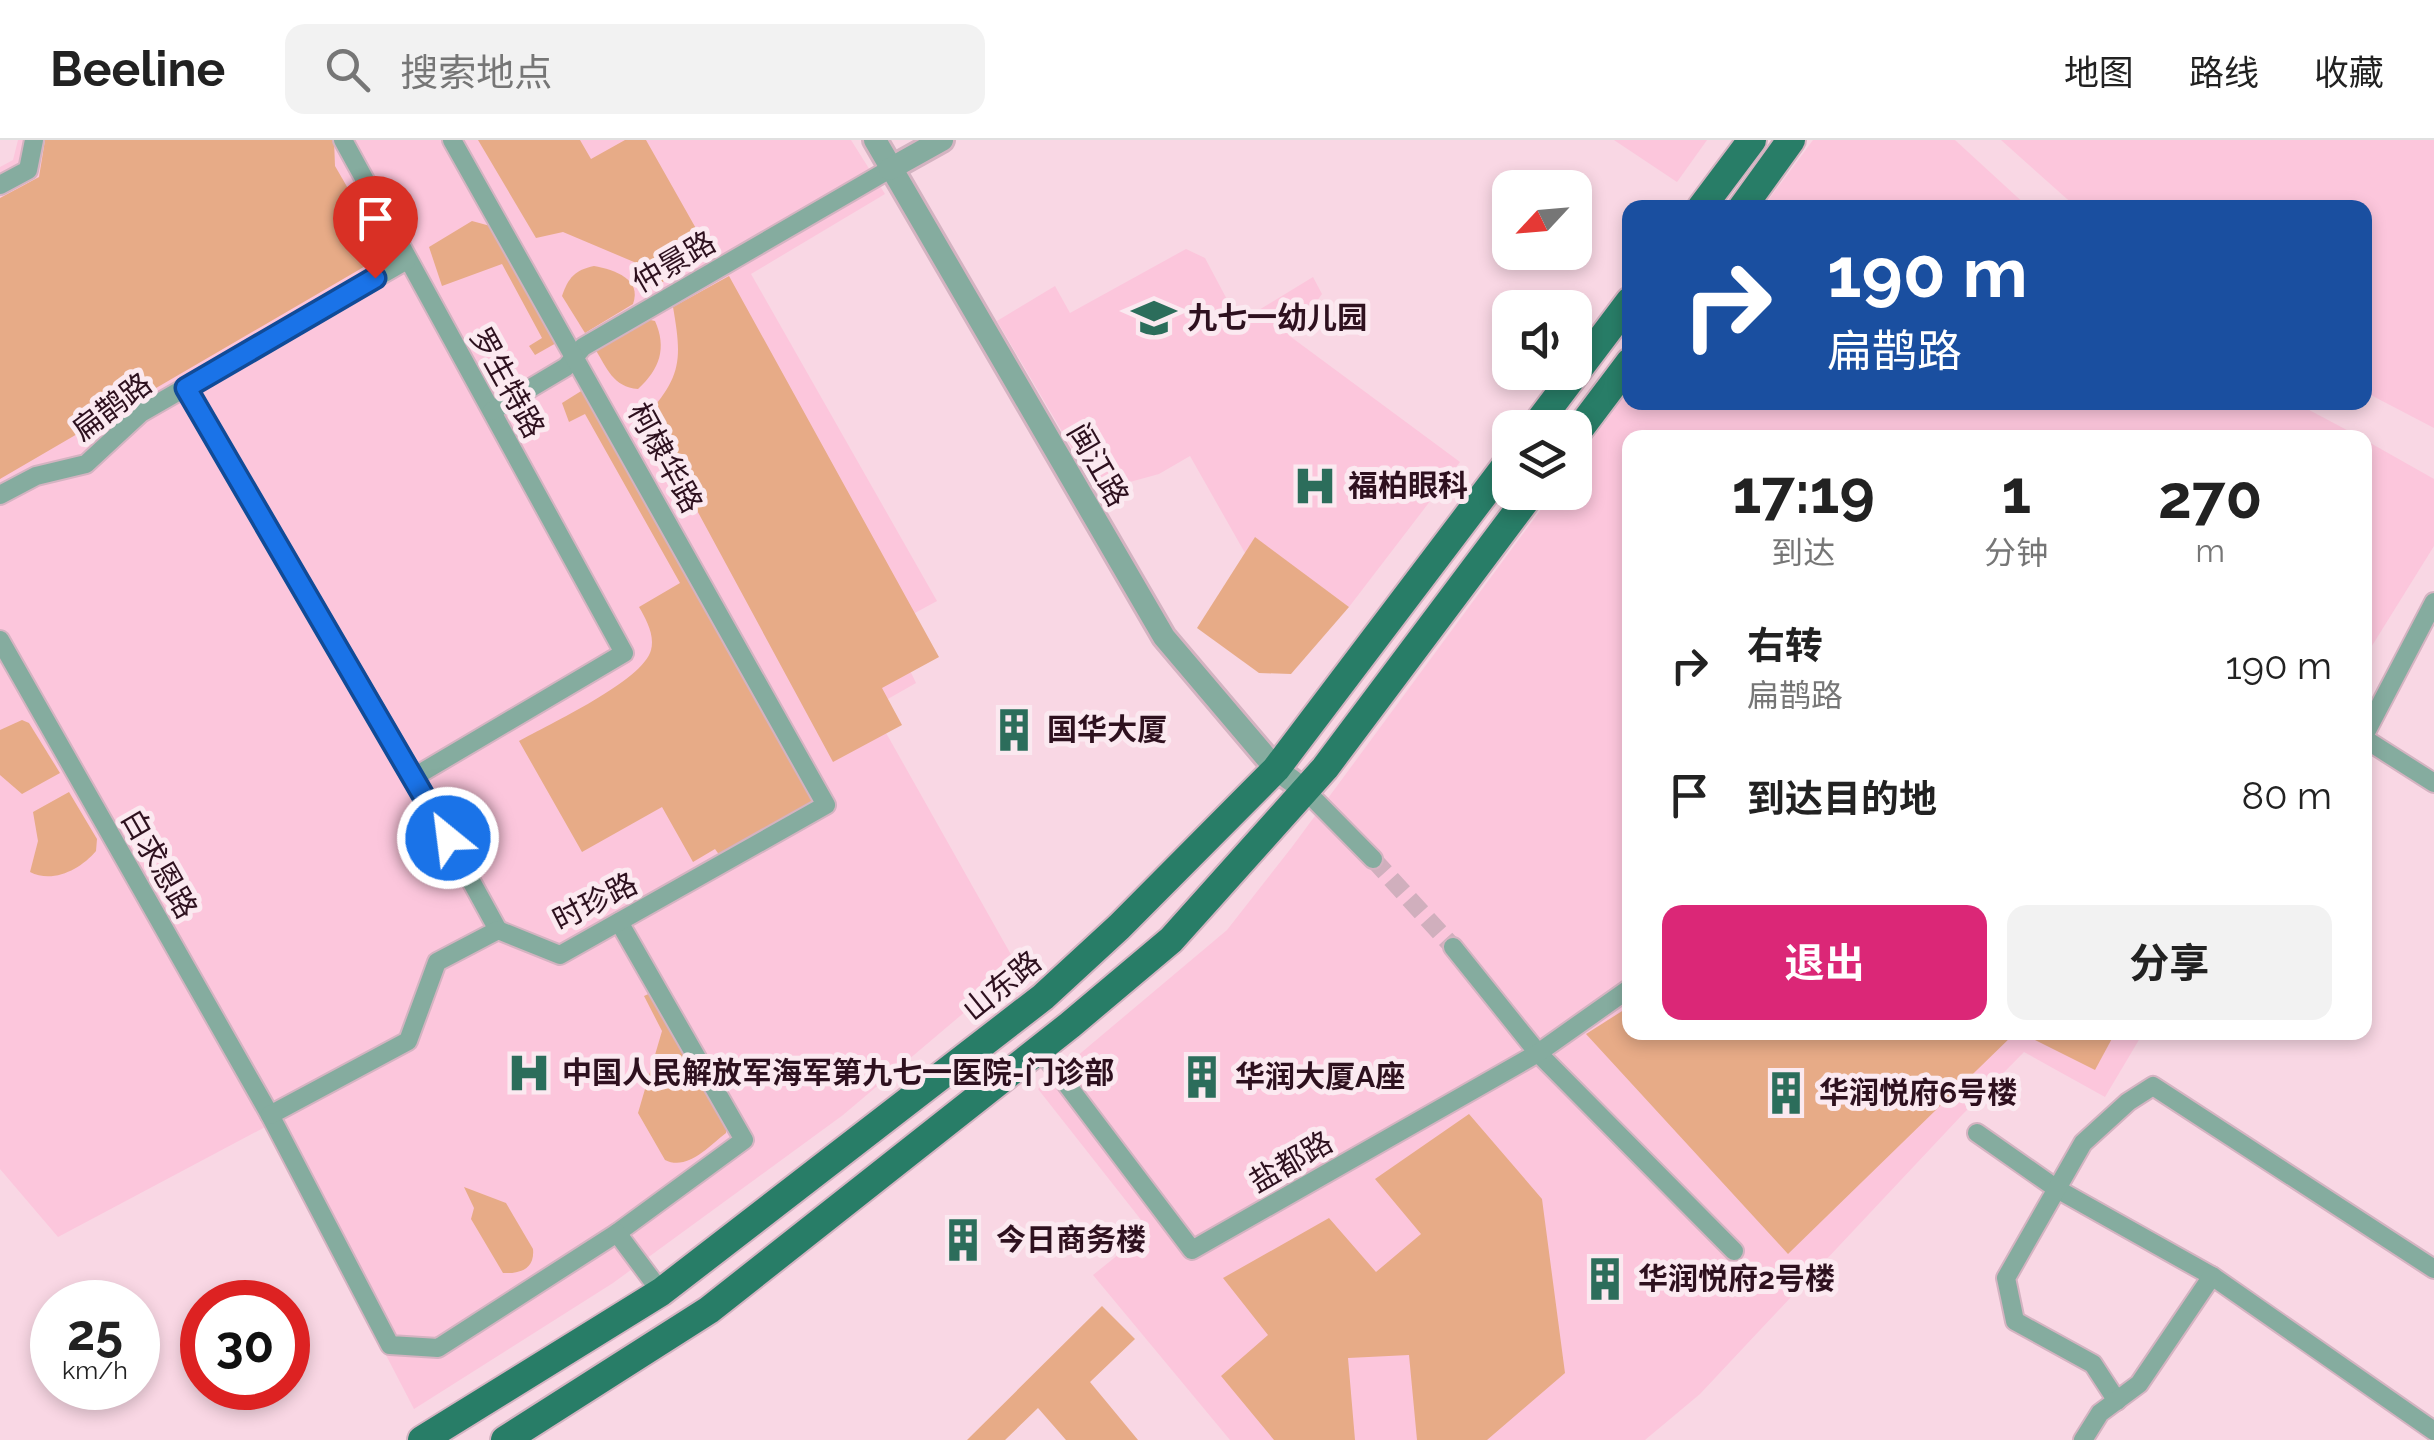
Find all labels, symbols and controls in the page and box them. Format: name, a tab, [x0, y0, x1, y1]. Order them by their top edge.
search box	[285, 24, 985, 114]
text: Beeline	[50, 41, 225, 97]
icon: search	[320, 42, 375, 97]
text: 搜索地点	[400, 50, 552, 95]
text: 地图	[2064, 52, 2134, 93]
text: 路线	[2189, 52, 2259, 93]
text: 收藏	[2314, 52, 2384, 93]
north arrow	[1492, 170, 1592, 270]
map controls	[1492, 170, 1592, 510]
pin	[333, 176, 418, 279]
icon: arrive	[348, 191, 403, 246]
street label: 仲景路	[626, 224, 721, 299]
text: 190 m	[1827, 231, 2028, 313]
icon: right	[1662, 240, 1792, 370]
button: sound	[1492, 290, 1592, 390]
school or university icon: 九七一幼儿园	[1130, 294, 1178, 342]
place label: 九七一幼儿园	[1187, 300, 1367, 335]
street label: 罗生特路	[463, 322, 552, 444]
text: 扁鹊路	[1827, 325, 1962, 378]
street label: 扁鹊路	[65, 366, 158, 448]
street label: 柯棣华路	[621, 397, 710, 519]
button: layers	[1492, 410, 1592, 510]
street label: 闽江路	[1061, 417, 1136, 512]
text: 17:19	[1732, 457, 1875, 527]
text: 1	[2002, 457, 2031, 527]
hospital icon: 福柏眼科	[1291, 462, 1339, 510]
text: 270	[2158, 462, 2262, 532]
place label: 福柏眼科	[1348, 468, 1468, 503]
text: m	[2195, 532, 2225, 569]
text: 到达	[1771, 534, 1835, 571]
text: 分钟	[1984, 534, 2048, 571]
text: 右转	[1747, 623, 1823, 668]
icon: right	[1662, 638, 1717, 693]
text: 190 m	[2226, 643, 2332, 688]
text: 扁鹊路	[1747, 677, 1843, 714]
building icon: 国华大厦	[990, 706, 1038, 754]
place label: 国华大厦	[1047, 712, 1167, 747]
icon: arrive	[1662, 768, 1717, 823]
text: 80 m	[2242, 773, 2332, 818]
text: 到达目的地	[1747, 776, 1937, 821]
position arrow	[396, 786, 500, 890]
street label: 白求恩路	[114, 803, 205, 924]
street label: 时珍路	[547, 866, 643, 938]
button: 退出	[1662, 905, 1987, 1020]
button: 分享	[2007, 905, 2332, 1020]
street label: 山东路	[956, 944, 1048, 1028]
hospital icon: 中国人民解放军海军第九七一医院-门诊部	[505, 1049, 553, 1097]
building icon: 华润大厦A座	[1178, 1053, 1226, 1101]
place label: 中国人民解放军海军第九七一医院-门诊部	[562, 1055, 1115, 1090]
place label: 华润大厦A座	[1235, 1059, 1405, 1094]
building icon: 华润悦府6号楼	[1762, 1069, 1810, 1117]
place label: 华润悦府6号楼	[1819, 1075, 2017, 1110]
street label: 盐都路	[1243, 1124, 1338, 1199]
building icon: 今日商务楼	[939, 1216, 987, 1264]
place label: 今日商务楼	[996, 1222, 1146, 1257]
building icon: 华润悦府2号楼	[1581, 1255, 1629, 1303]
place label: 华润悦府2号楼	[1638, 1261, 1835, 1296]
speed limit sign: 30	[180, 1280, 310, 1410]
text: 25	[67, 1303, 123, 1362]
text: km/h	[62, 1355, 128, 1385]

